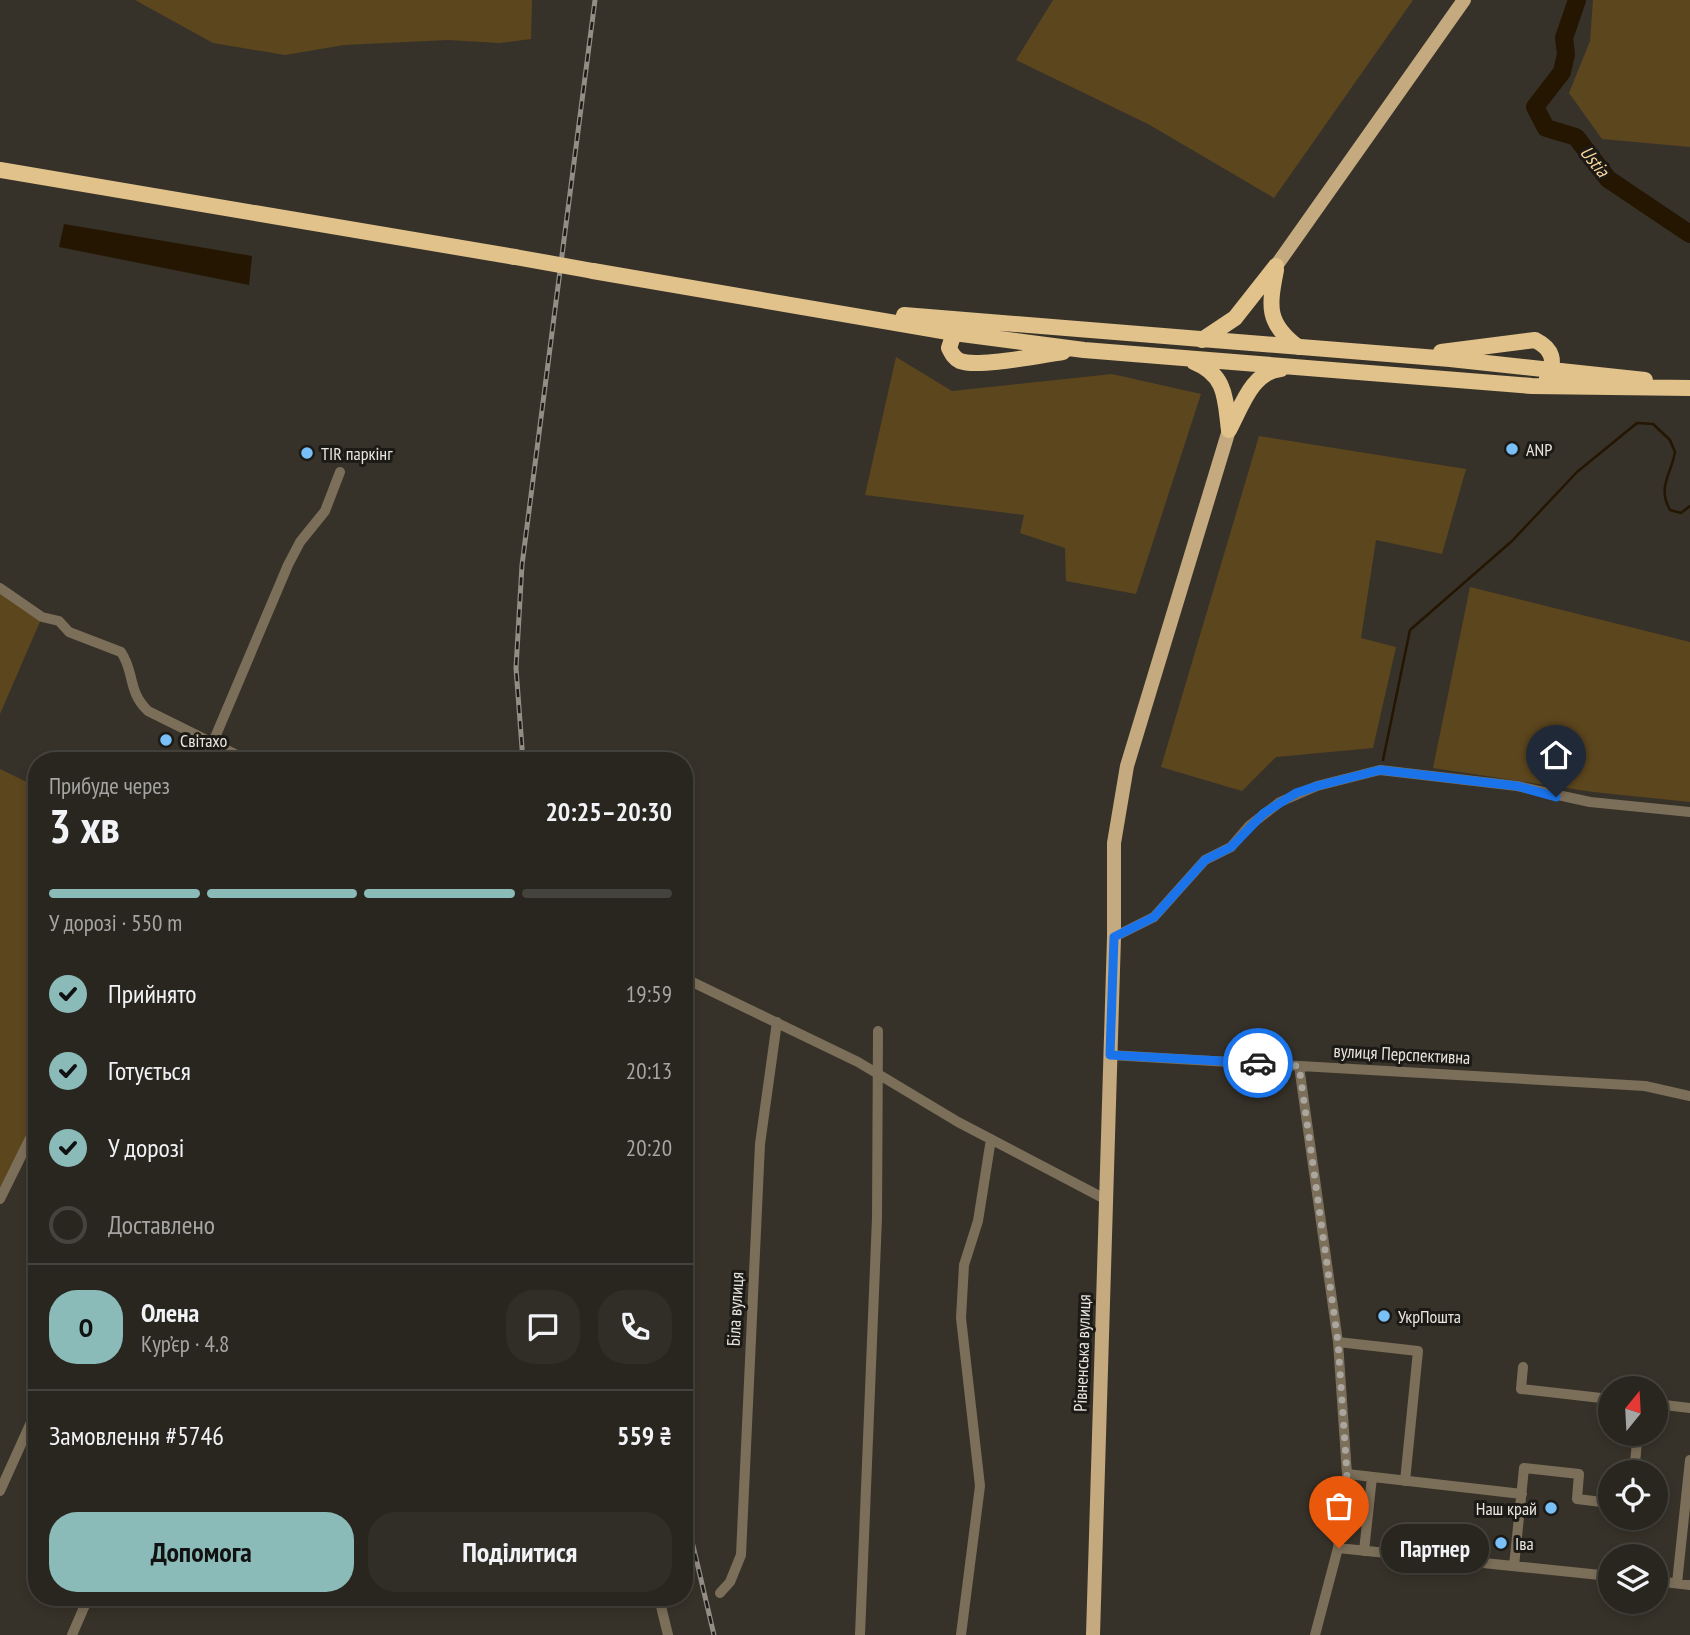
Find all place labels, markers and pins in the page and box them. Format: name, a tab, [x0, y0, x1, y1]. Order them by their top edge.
place label: ANP	[1526, 438, 1552, 461]
marker: ANP	[1504, 441, 1520, 457]
place label: TIR паркінг	[321, 442, 393, 465]
marker: TIR паркінг	[299, 445, 315, 461]
pin	[1526, 725, 1586, 797]
place label: Світахо	[180, 729, 227, 752]
marker: Світахо	[158, 732, 174, 748]
place label: УкрПошта	[1398, 1305, 1461, 1328]
marker: УкрПошта	[1376, 1308, 1392, 1324]
pin	[1309, 1476, 1369, 1548]
place label: Наш край	[1476, 1497, 1537, 1520]
marker: Наш край	[1543, 1500, 1559, 1516]
callout: Партнер	[1381, 1524, 1490, 1572]
place label: Іва	[1515, 1532, 1534, 1555]
marker: Іва	[1493, 1535, 1509, 1551]

